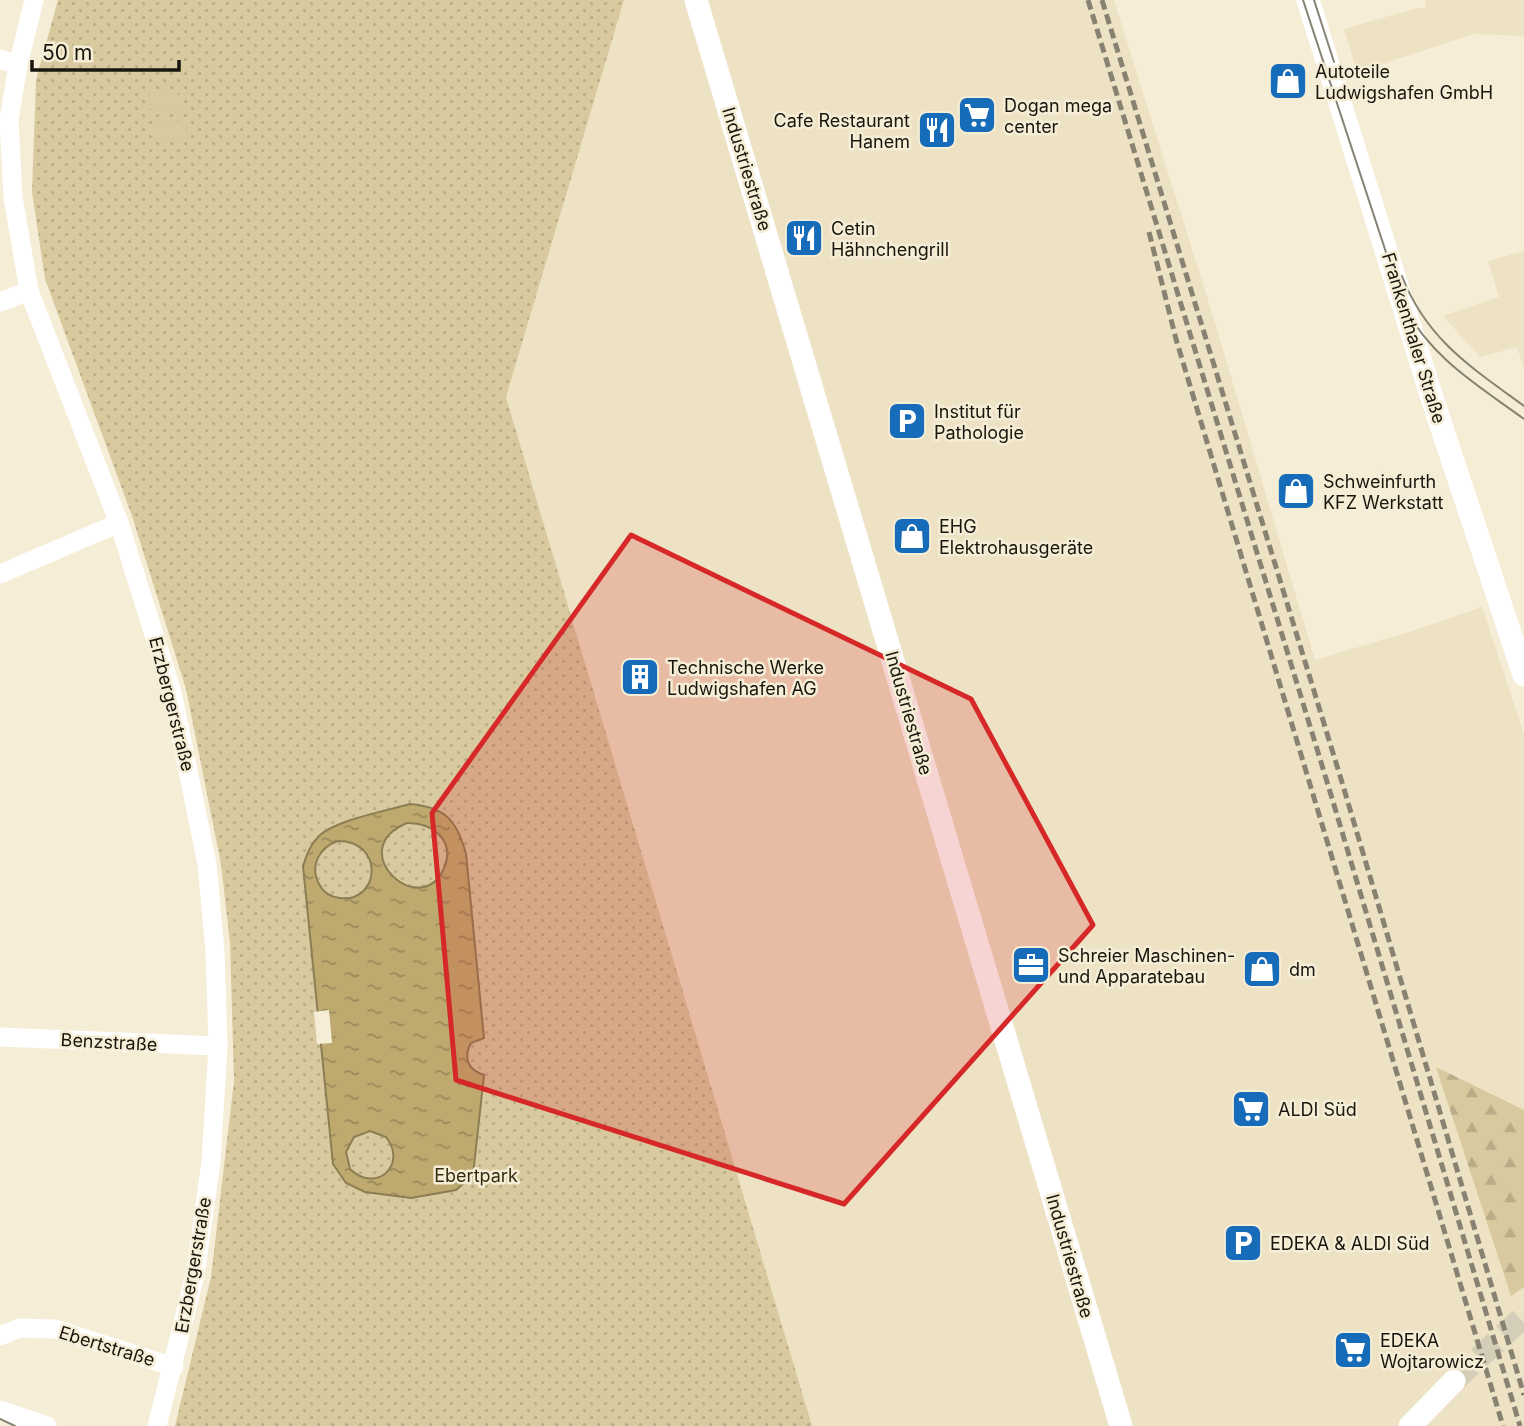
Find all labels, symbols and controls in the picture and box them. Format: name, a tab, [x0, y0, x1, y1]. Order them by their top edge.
scale bar	[32, 28, 178, 72]
text: 50 m	[42, 40, 92, 65]
shop icon: Autoteile Ludwigshafen GmbH	[1267, 60, 1309, 102]
place label: Autoteile Ludwigshafen GmbH	[1315, 61, 1493, 103]
supermarket icon: Dogan mega center	[956, 94, 998, 136]
place label: Dogan mega center	[1004, 95, 1112, 137]
street label: Industriestraße	[718, 105, 776, 233]
restaurant icon: Cafe Restaurant Hanem	[916, 109, 958, 151]
place label: Cafe Restaurant Hanem	[774, 110, 910, 152]
restaurant icon: Cetin Hähnchengrill	[783, 217, 825, 259]
place label: Cetin Hähnchengrill	[831, 218, 949, 260]
street label: Frankenthaler Straße	[1378, 250, 1450, 426]
parking icon: Institut für Pathologie	[886, 400, 928, 442]
place label: Institut für Pathologie	[934, 401, 1024, 443]
shop icon: Schweinfurth KFZ Werkstatt	[1275, 470, 1317, 512]
place label: Schweinfurth KFZ Werkstatt	[1323, 471, 1443, 513]
shop icon: EHG Elektrohausgeräte	[891, 515, 933, 557]
place label: EHG Elektrohausgeräte	[939, 516, 1093, 558]
street label: Erzbergerstraße	[145, 635, 199, 773]
street label: Industriestraße	[881, 648, 937, 778]
building icon: Technische Werke Ludwigshafen AG	[619, 656, 661, 698]
place label: Technische Werke Ludwigshafen AG	[667, 657, 824, 699]
office icon: Schreier Maschinen- und Apparatebau	[1010, 944, 1052, 986]
place label: Schreier Maschinen- und Apparatebau	[1058, 945, 1235, 987]
shop icon: dm	[1241, 948, 1283, 990]
place label: dm	[1289, 959, 1316, 980]
street label: Benzstraße	[60, 1029, 158, 1055]
supermarket icon: ALDI Süd	[1230, 1088, 1272, 1130]
place label: ALDI Süd	[1278, 1099, 1357, 1120]
park label: Ebertpark	[434, 1165, 518, 1186]
street label: Industriestraße	[1042, 1191, 1098, 1321]
street label: Erzbergerstraße	[171, 1195, 215, 1335]
parking icon: EDEKA & ALDI Süd	[1222, 1222, 1264, 1264]
place label: EDEKA & ALDI Süd	[1270, 1233, 1430, 1254]
street label: Ebertstraße	[57, 1321, 157, 1371]
supermarket icon: EDEKA Wojtarowicz	[1332, 1329, 1374, 1371]
place label: EDEKA Wojtarowicz	[1380, 1330, 1484, 1372]

